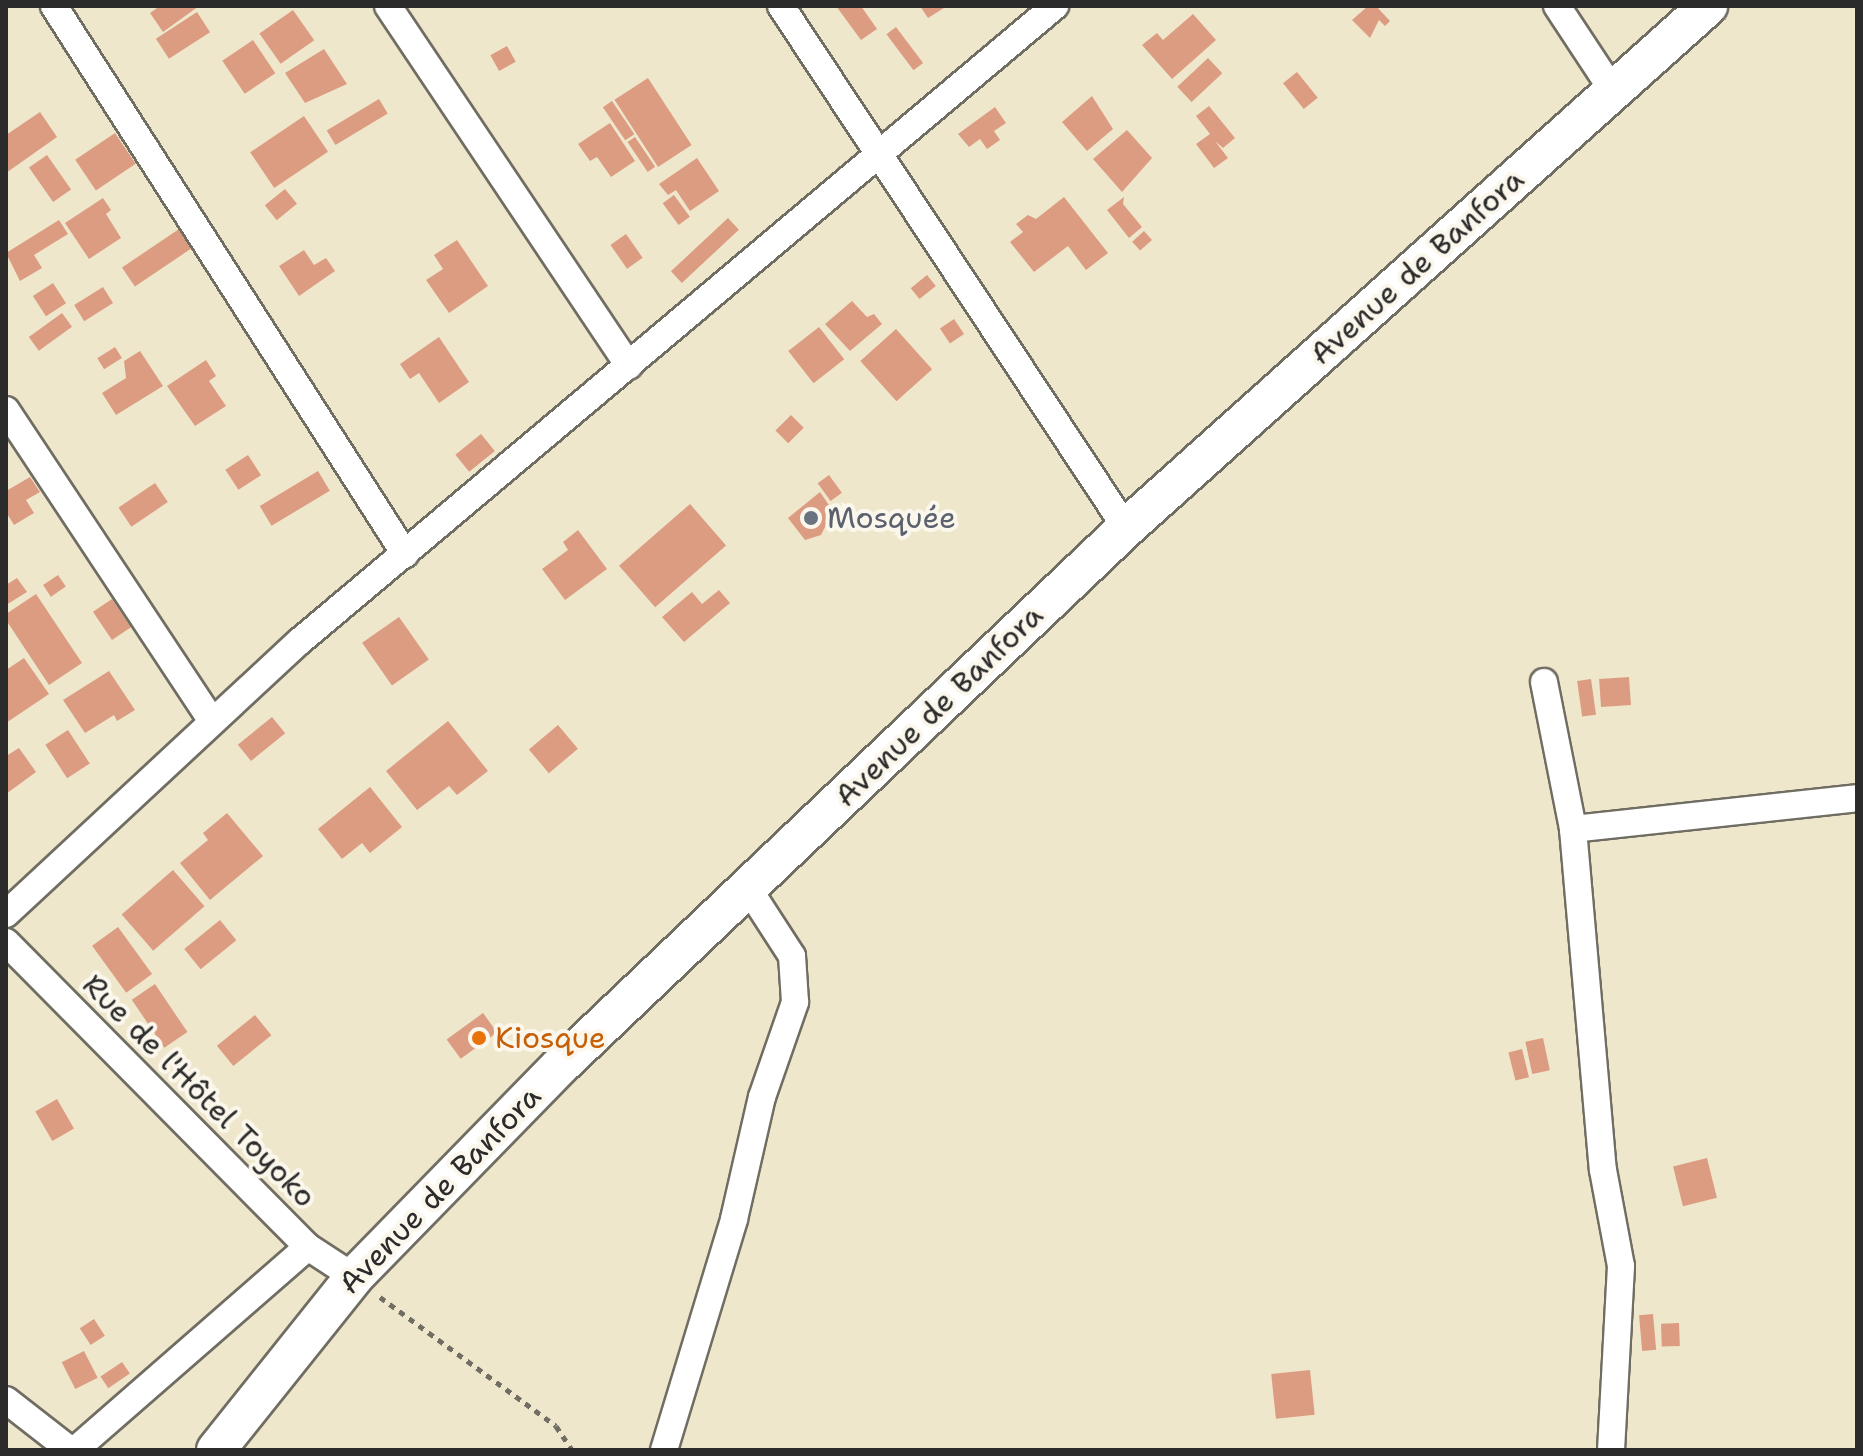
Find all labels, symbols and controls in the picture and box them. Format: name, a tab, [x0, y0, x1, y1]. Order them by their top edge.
street label: Avenue de Banfora	[1303, 162, 1531, 372]
place label: Mosquée	[827, 500, 956, 536]
marker: Mosquée	[802, 509, 820, 527]
street label: Avenue de Banfora	[828, 598, 1050, 814]
street label: Rue de l'Hôtel Toyoko	[75, 967, 323, 1215]
place label: Kiosque	[495, 1020, 606, 1056]
marker: Kiosque	[470, 1029, 488, 1047]
street label: Avenue de Banfora	[332, 1079, 548, 1301]

